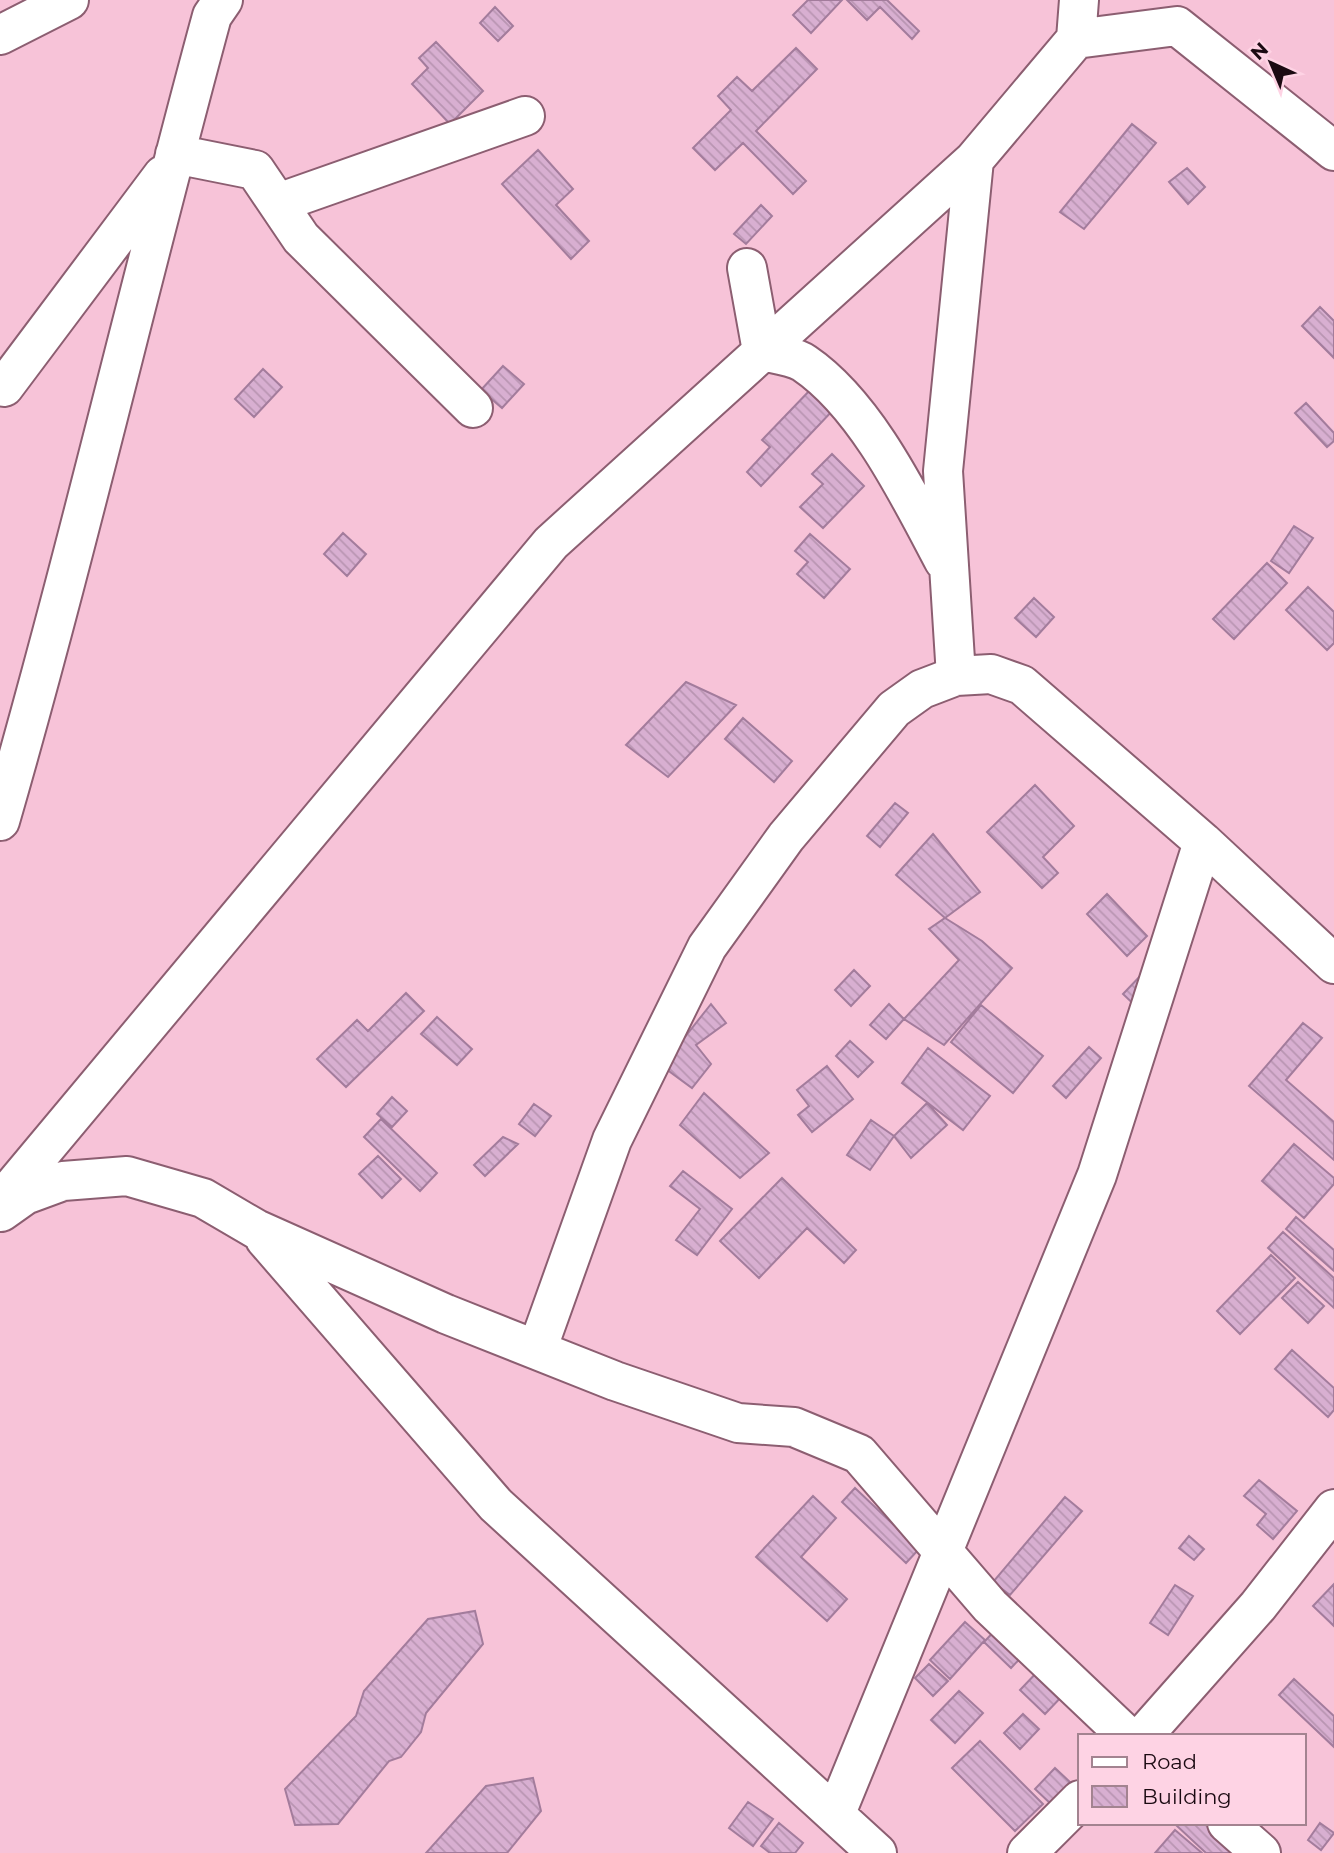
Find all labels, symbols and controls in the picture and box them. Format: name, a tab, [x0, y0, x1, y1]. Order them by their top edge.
north arrow	[1236, 28, 1306, 98]
text: N	[1246, 38, 1273, 65]
legend	[1078, 1734, 1306, 1825]
text: Road	[1142, 1749, 1197, 1774]
text: Building	[1142, 1784, 1232, 1809]

